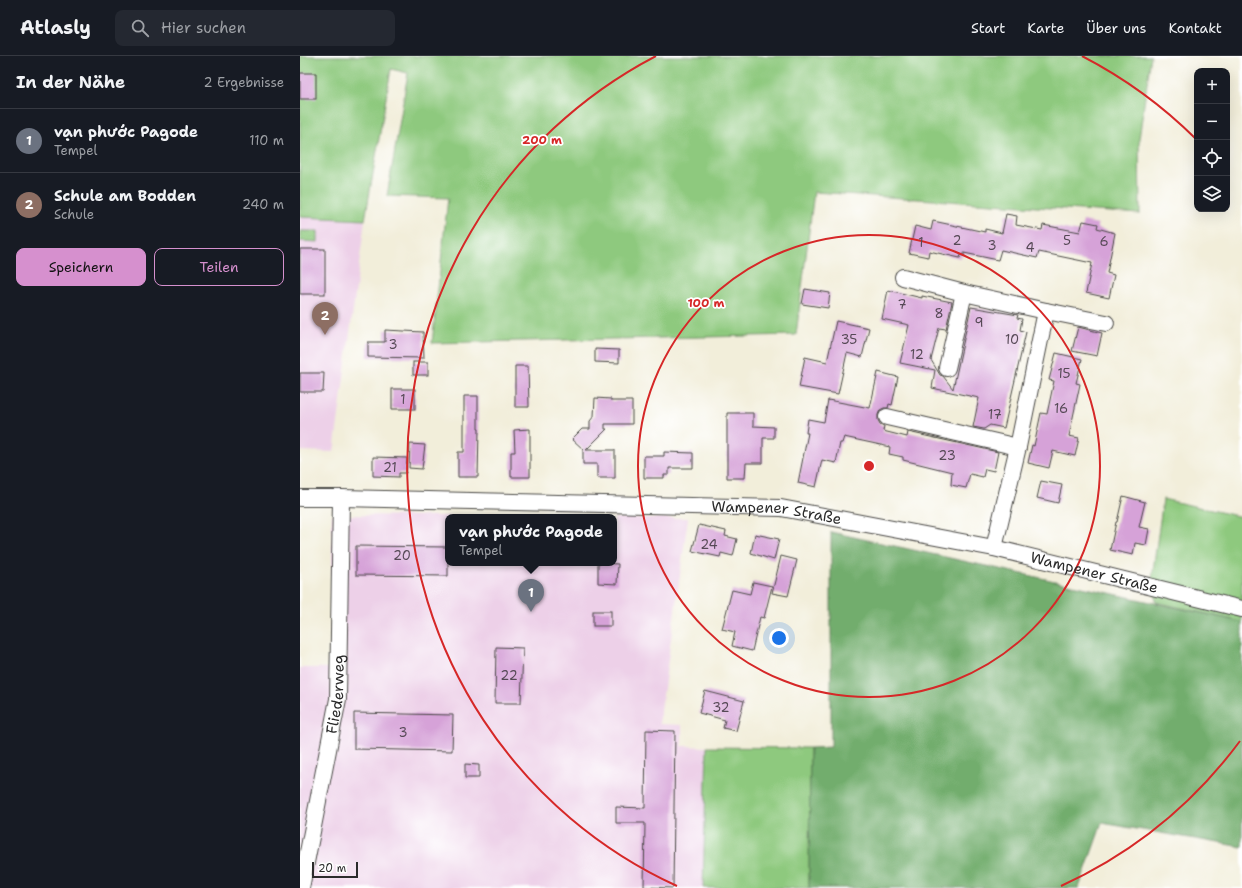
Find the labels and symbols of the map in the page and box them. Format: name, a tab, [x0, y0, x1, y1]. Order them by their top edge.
text: 200 m	[522, 132, 562, 148]
house number: 2	[952, 232, 962, 249]
house number: 5	[1063, 232, 1071, 249]
house number: 6	[1099, 233, 1109, 250]
house number: 1	[918, 234, 924, 251]
house number: 3	[987, 237, 997, 254]
house number: 4	[1025, 239, 1035, 256]
text: 100 m	[688, 295, 725, 311]
house number: 7	[897, 296, 907, 313]
pin: 2	[312, 302, 338, 335]
house number: 8	[934, 305, 944, 322]
house number: 9	[974, 314, 984, 331]
house number: 35	[841, 331, 857, 348]
house number: 10	[1005, 331, 1019, 348]
house number: 3	[388, 336, 398, 353]
house number: 12	[910, 346, 924, 363]
house number: 15	[1057, 365, 1071, 382]
house number: 1	[400, 391, 406, 408]
house number: 16	[1054, 400, 1068, 417]
house number: 17	[988, 406, 1002, 423]
house number: 23	[938, 447, 956, 464]
house number: 21	[383, 459, 397, 476]
centre of rings	[862, 459, 876, 473]
street label: Wampener Straße	[711, 496, 843, 529]
house number: 24	[700, 536, 718, 553]
house number: 20	[393, 547, 411, 564]
street label: Wampener Straße	[1028, 547, 1160, 598]
pin: 1	[518, 579, 544, 612]
your location	[769, 628, 789, 648]
street label: Fliederweg	[321, 655, 349, 736]
house number: 22	[500, 667, 518, 684]
house number: 32	[712, 699, 730, 716]
house number: 3	[398, 724, 408, 741]
scale bar	[312, 860, 358, 879]

